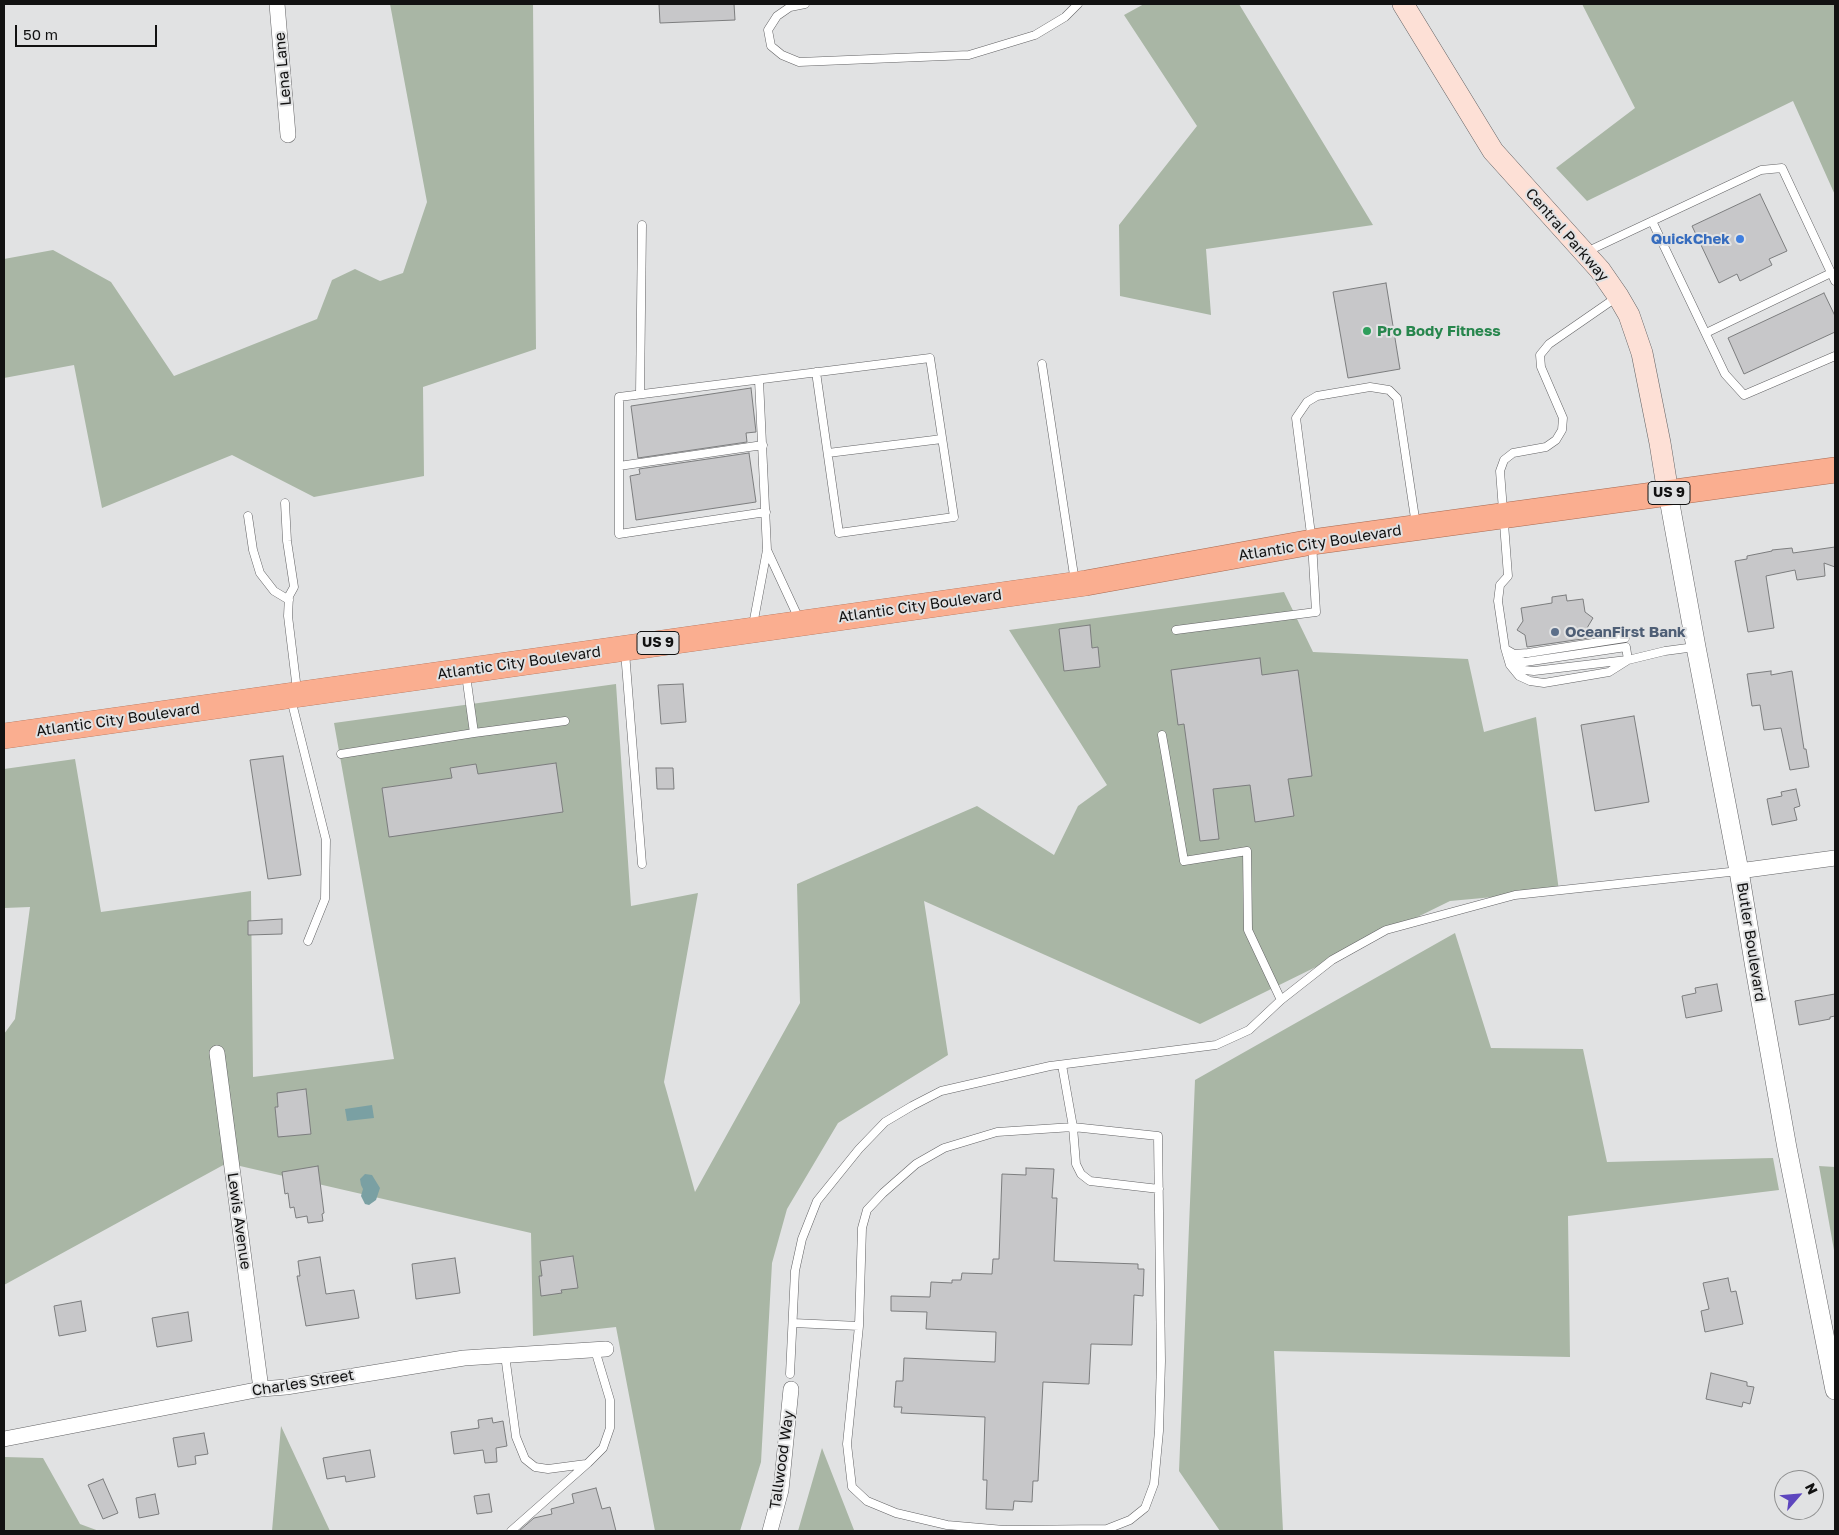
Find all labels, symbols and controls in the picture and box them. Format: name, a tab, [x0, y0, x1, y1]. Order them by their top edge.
scale bar	[18, 15, 160, 47]
text: 50 m	[23, 25, 58, 43]
street label: Lena Lane	[271, 32, 295, 106]
street label: Central Parkway	[1522, 185, 1612, 285]
place label: QuickChek	[1651, 230, 1730, 248]
marker: QuickChek	[1734, 233, 1746, 245]
place label: Pro Body Fitness	[1377, 322, 1501, 340]
marker: Pro Body Fitness	[1361, 325, 1373, 337]
road number: US 9	[1648, 482, 1690, 504]
street label: Atlantic City Boulevard	[1237, 521, 1403, 565]
street label: Atlantic City Boulevard	[837, 586, 1003, 626]
place label: OceanFirst Bank	[1565, 623, 1686, 641]
marker: OceanFirst Bank	[1549, 626, 1561, 638]
road number: US 9	[637, 632, 679, 654]
street label: Atlantic City Boulevard	[436, 643, 602, 683]
street label: Atlantic City Boulevard	[35, 700, 201, 740]
street label: Butler Boulevard	[1733, 881, 1769, 1003]
street label: Lewis Avenue	[223, 1171, 255, 1271]
street label: Charles Street	[251, 1366, 355, 1400]
street label: Tallwood Way	[766, 1410, 798, 1510]
north arrow	[1774, 1470, 1824, 1520]
text: N	[1802, 1480, 1822, 1497]

